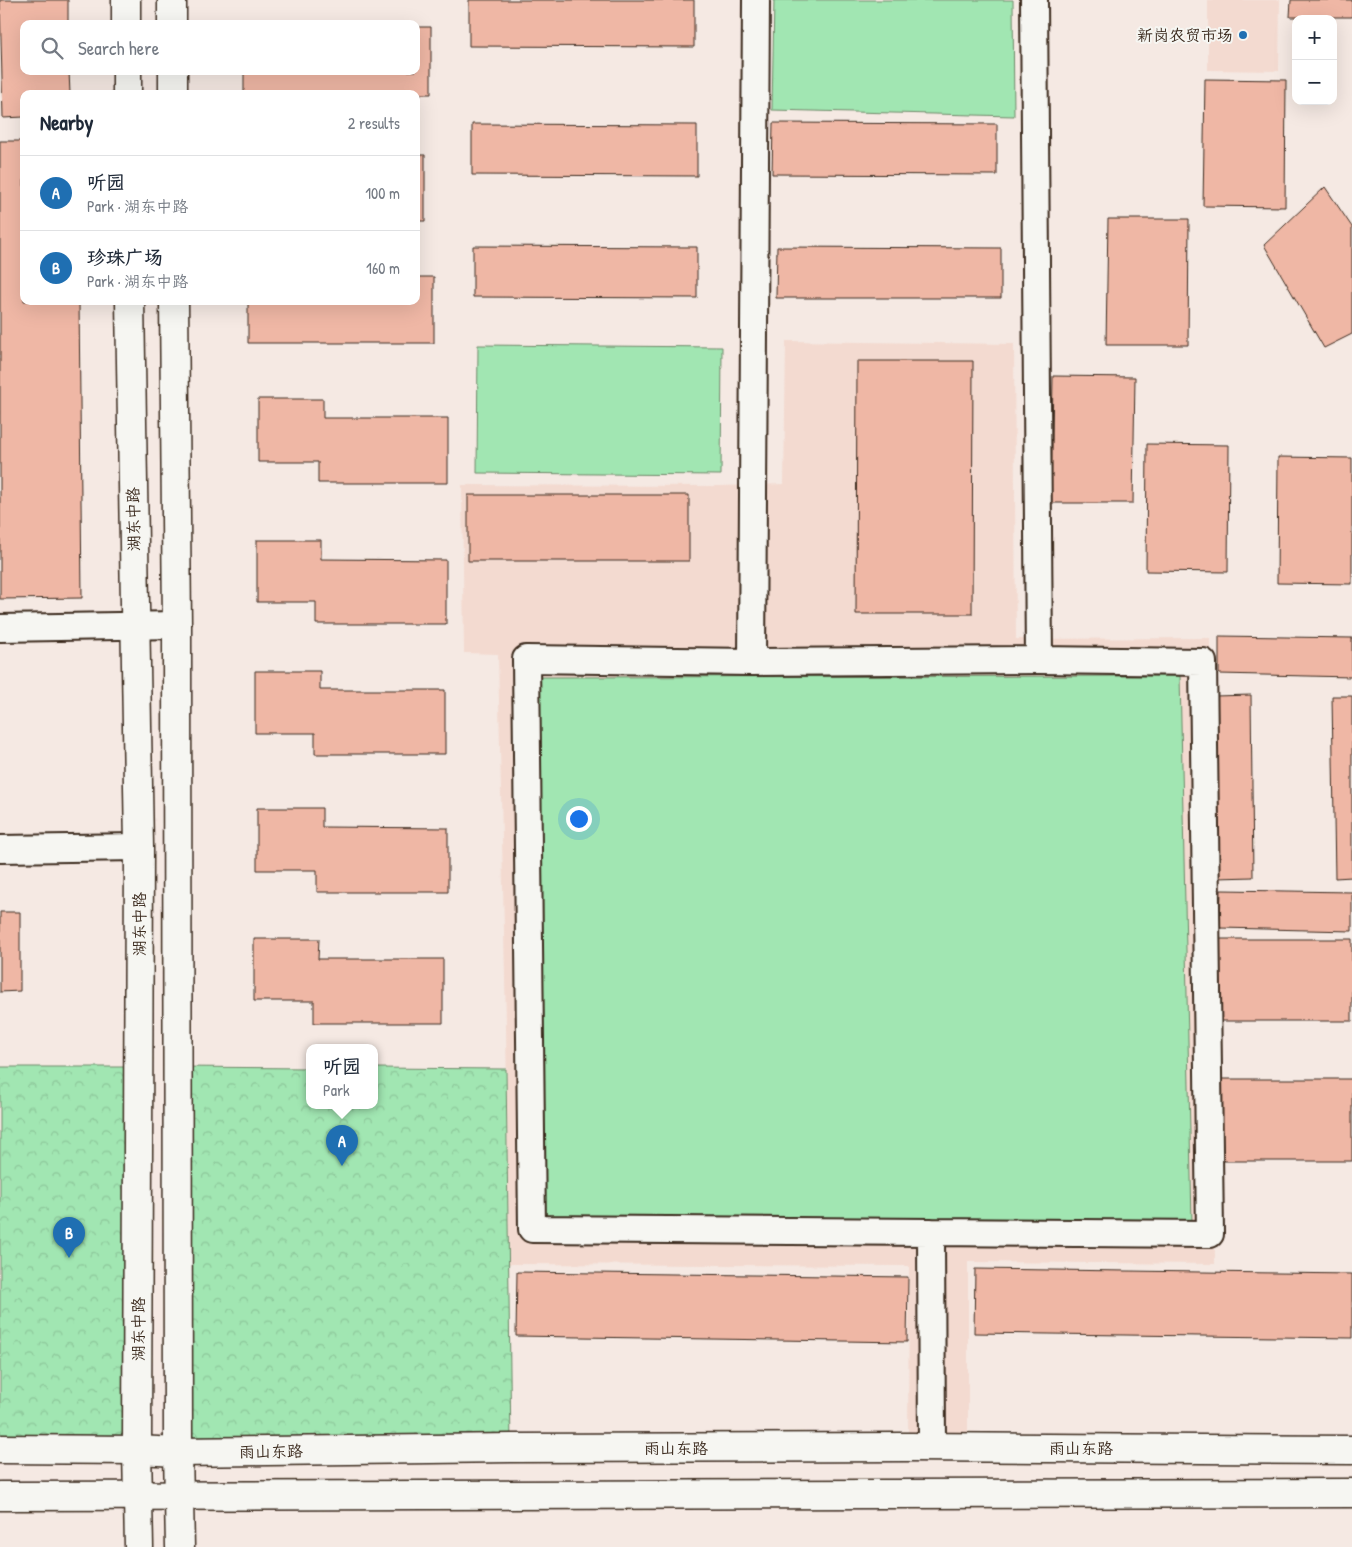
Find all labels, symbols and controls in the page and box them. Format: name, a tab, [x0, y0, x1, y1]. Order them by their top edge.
map controls	[1292, 15, 1337, 105]
button: +	[1292, 15, 1337, 60]
search box	[20, 20, 420, 75]
place label: 新岗农贸市场	[1137, 24, 1233, 46]
marker: 新岗农贸市场	[1237, 29, 1249, 41]
icon: search	[38, 34, 66, 62]
text: Search here	[78, 35, 159, 61]
button: −	[1292, 60, 1337, 105]
text: Nearby	[40, 108, 93, 137]
text: 2 results	[348, 112, 400, 134]
text: 听园	[87, 169, 125, 195]
text: A	[52, 182, 60, 204]
text: 100 m	[365, 182, 400, 204]
text: Park · 湖东中路	[87, 195, 188, 217]
text: 珍珠广场	[87, 244, 163, 270]
text: B	[52, 257, 60, 279]
text: 160 m	[366, 257, 400, 279]
text: Park · 湖东中路	[87, 270, 188, 292]
street label: 湖东中路	[121, 487, 145, 551]
your location	[566, 806, 592, 832]
street label: 湖东中路	[128, 892, 150, 956]
popup	[306, 1044, 378, 1109]
text: 听园	[323, 1053, 361, 1079]
text: Park	[323, 1079, 350, 1101]
pin: A	[326, 1125, 358, 1166]
pin: B	[53, 1217, 85, 1258]
street label: 湖东中路	[127, 1297, 149, 1361]
street label: 雨山东路	[644, 1437, 708, 1459]
street label: 雨山东路	[1049, 1437, 1113, 1459]
street label: 雨山东路	[239, 1439, 303, 1463]

